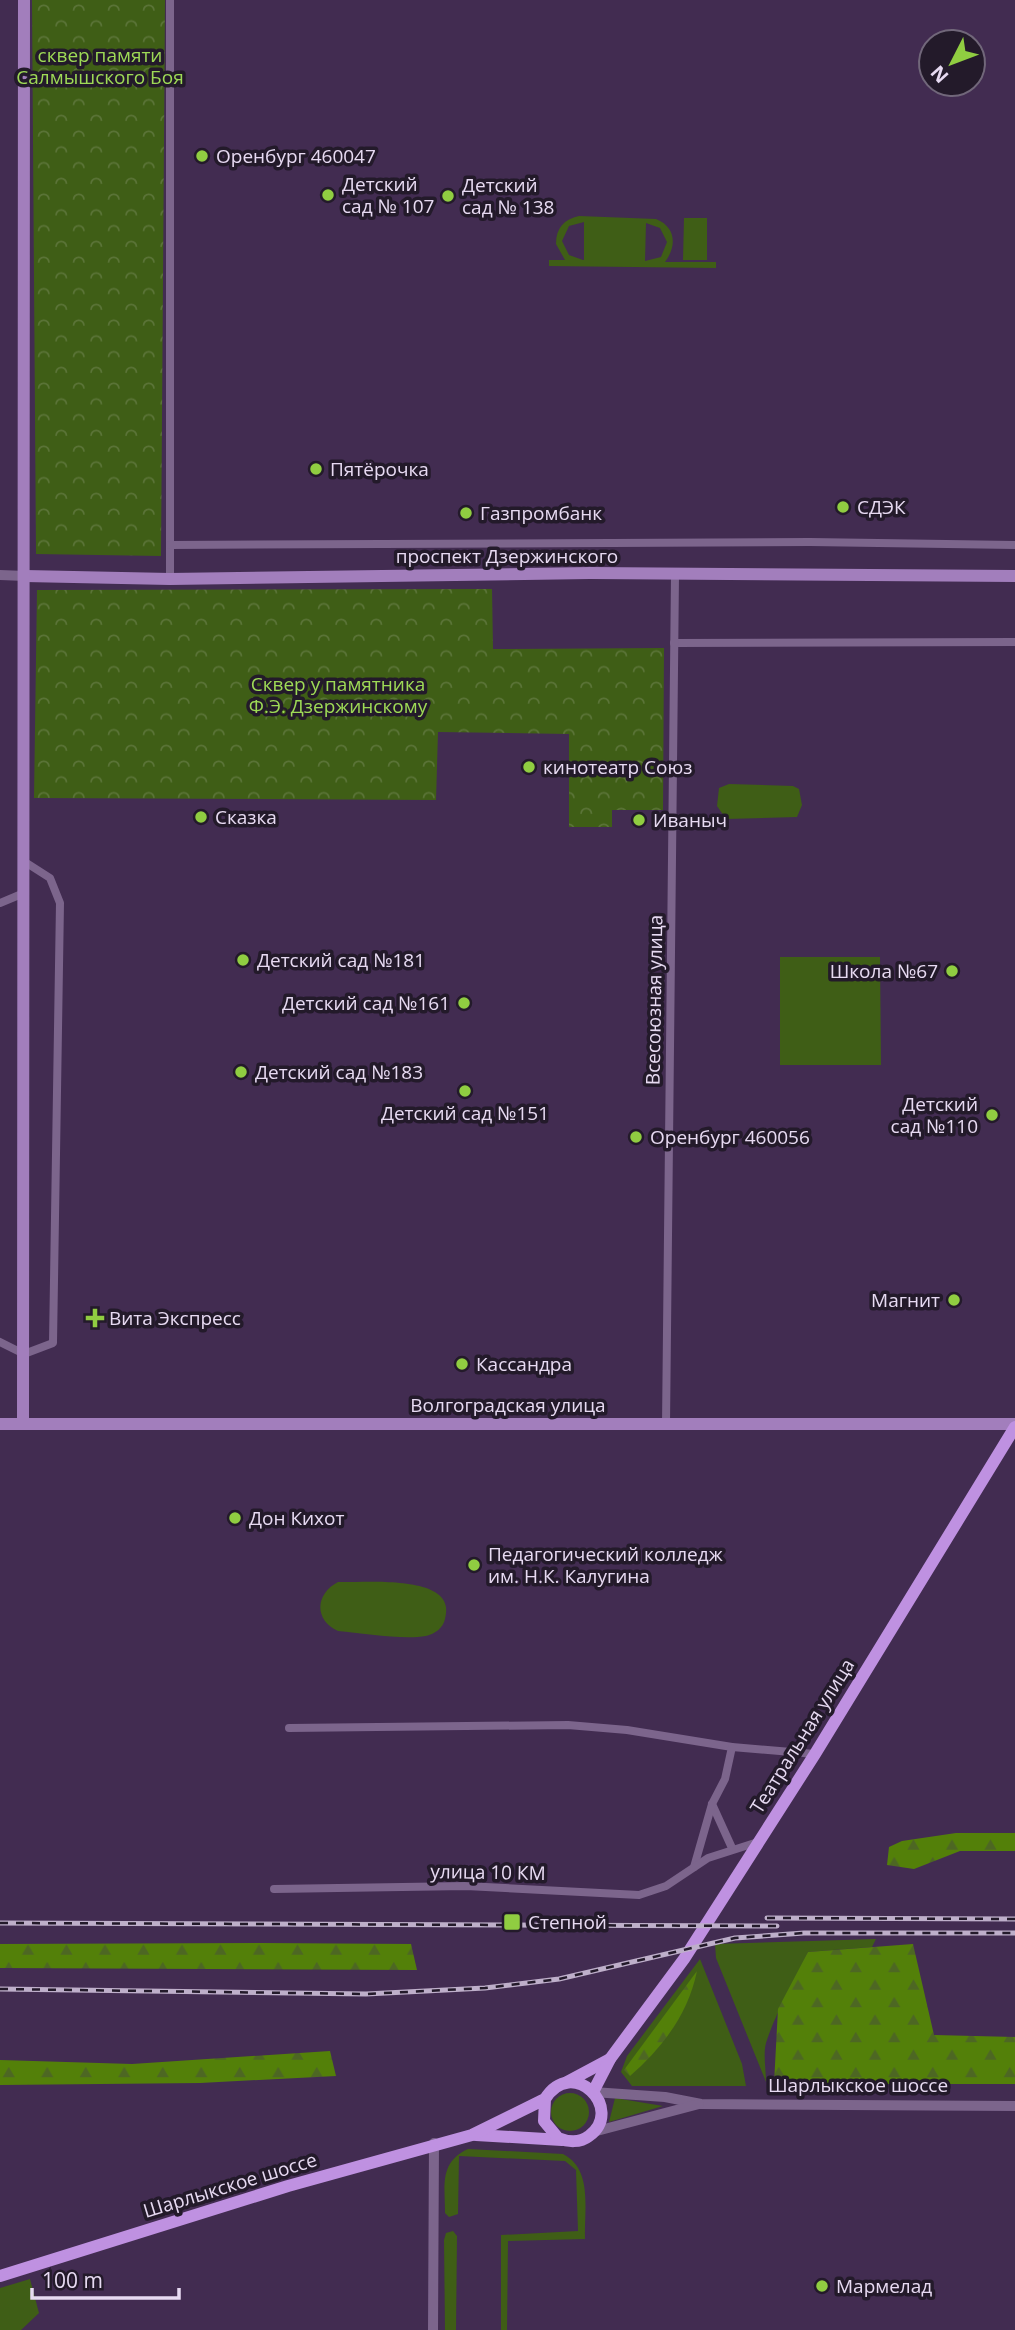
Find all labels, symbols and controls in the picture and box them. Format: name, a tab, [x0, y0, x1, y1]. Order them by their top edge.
north arrow	[917, 28, 987, 98]
park label: сквер памяти Салмышского Боя	[16, 42, 184, 90]
text: N	[925, 60, 954, 89]
place label: Оренбург 460047	[216, 143, 376, 169]
marker: Оренбург 460047	[194, 148, 210, 164]
place label: Детский сад № 107	[342, 171, 434, 219]
place label: Детский сад № 138	[462, 172, 554, 220]
marker: Детский сад № 107	[320, 187, 336, 203]
marker: Детский сад № 138	[440, 188, 456, 204]
place label: Пятёрочка	[330, 456, 429, 482]
marker: Пятёрочка	[308, 461, 324, 477]
place label: СДЭК	[857, 494, 906, 520]
marker: СДЭК	[835, 499, 851, 515]
place label: Газпромбанк	[480, 500, 602, 526]
marker: Газпромбанк	[458, 505, 474, 521]
street label: проспект Дзержинского	[396, 543, 618, 569]
park label: Сквер у памятника Ф.Э. Дзержинскому	[249, 671, 428, 719]
place label: кинотеатр Союз	[543, 754, 692, 780]
marker: кинотеатр Союз	[521, 759, 537, 775]
place label: Сказка	[215, 804, 277, 830]
place label: Иваныч	[653, 807, 727, 833]
marker: Сказка	[193, 809, 209, 825]
marker: Иваныч	[631, 812, 647, 828]
street label: Всесоюзная улица	[640, 915, 668, 1085]
place label: Детский сад №181	[257, 947, 425, 973]
marker: Детский сад №181	[235, 952, 251, 968]
place label: Школа №67	[830, 958, 938, 984]
marker: Школа №67	[944, 963, 960, 979]
place label: Детский сад №161	[282, 990, 450, 1016]
marker: Детский сад №161	[456, 995, 472, 1011]
place label: Детский сад №183	[255, 1059, 423, 1085]
marker: Детский сад №183	[233, 1064, 249, 1080]
marker: Детский сад №151	[457, 1083, 473, 1099]
place label: Детский сад №110	[891, 1091, 978, 1139]
place label: Детский сад №151	[381, 1100, 549, 1126]
marker: Детский сад №110	[984, 1107, 1000, 1123]
place label: Оренбург 460056	[650, 1124, 810, 1150]
marker: Оренбург 460056	[628, 1129, 644, 1145]
place label: Магнит	[871, 1287, 940, 1313]
marker: Магнит	[946, 1292, 962, 1308]
place label: Вита Экспресс	[109, 1305, 241, 1331]
marker: Вита Экспресс	[87, 1310, 103, 1326]
place label: Кассандра	[476, 1351, 572, 1377]
marker: Кассандра	[454, 1356, 470, 1372]
street label: Волгоградская улица	[410, 1392, 606, 1418]
place label: Дон Кихот	[249, 1505, 344, 1531]
marker: Дон Кихот	[227, 1510, 243, 1526]
place label: Педагогический колледж им. Н.К. Калугина	[488, 1541, 723, 1589]
marker: Педагогический колледж им. Н.К. Калугина	[466, 1557, 482, 1573]
street label: Театральная улица	[744, 1654, 860, 1818]
street label: улица 10 КМ	[430, 1858, 546, 1886]
place label: Степной	[528, 1909, 607, 1935]
marker: Степной	[502, 1912, 522, 1932]
street label: Шарлыкское шоссе	[768, 2072, 948, 2098]
street label: Шарлыкское шоссе	[140, 2146, 320, 2224]
scale bar	[32, 2256, 178, 2300]
text: 100 m	[42, 2266, 103, 2294]
place label: Мармелад	[836, 2273, 932, 2299]
marker: Мармелад	[814, 2278, 830, 2294]

